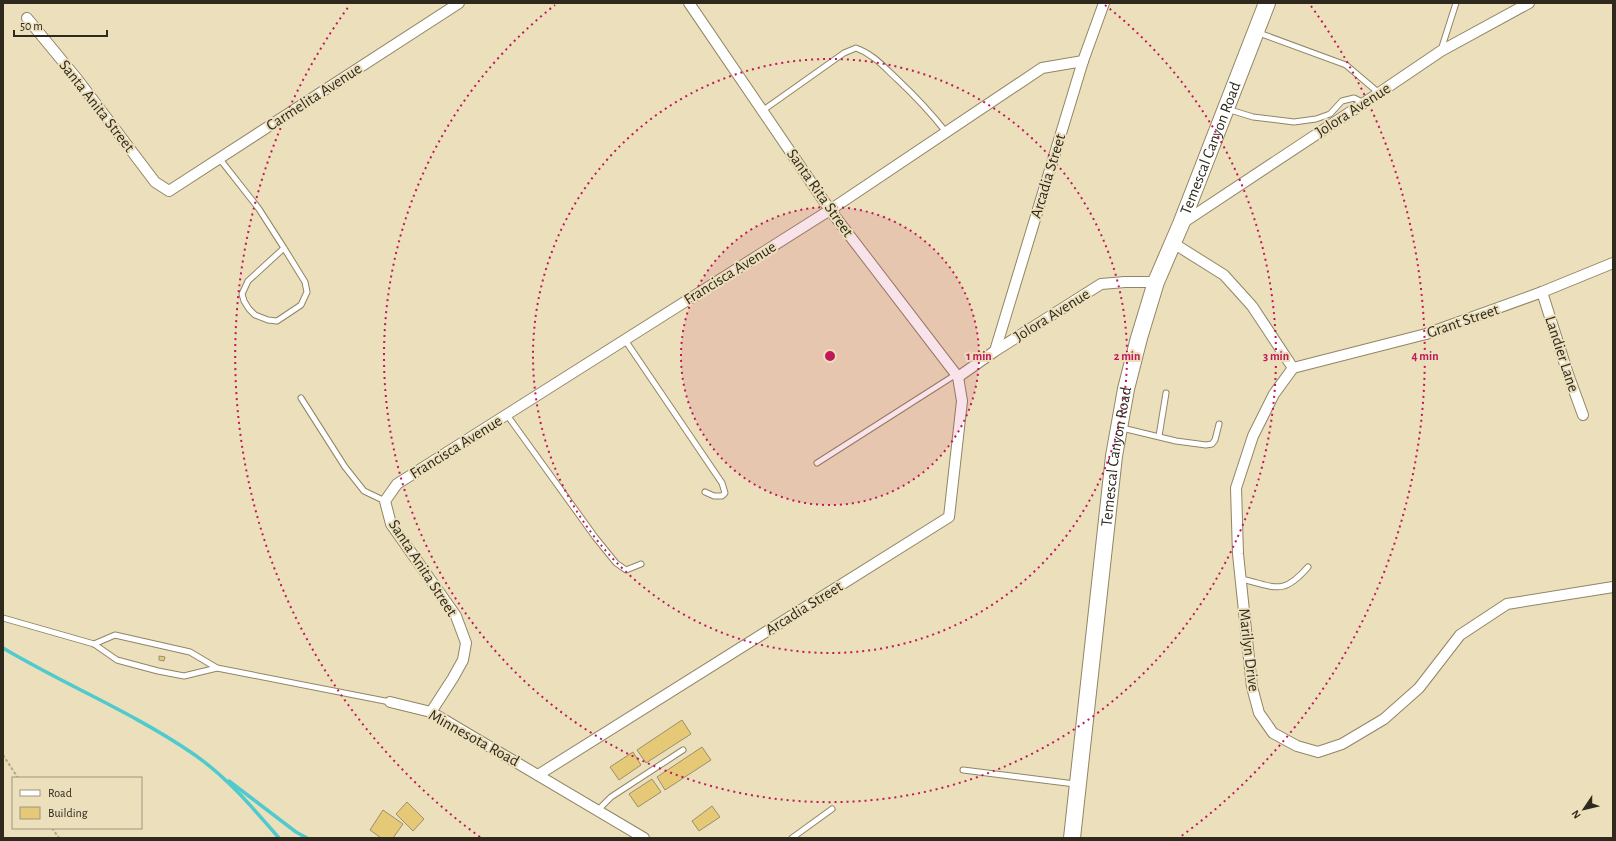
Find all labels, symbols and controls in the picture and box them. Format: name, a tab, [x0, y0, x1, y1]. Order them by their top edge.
scale bar	[14, 12, 107, 38]
text: 50 m	[20, 20, 43, 32]
street label: Santa Anita Street	[56, 57, 138, 155]
street label: Carmelita Avenue	[263, 60, 365, 134]
street label: Temescal Canyon Road	[1177, 80, 1243, 217]
street label: Jolora Avenue	[1313, 80, 1393, 140]
street label: Arcadia Street	[1028, 132, 1068, 220]
street label: Santa Rita Street	[784, 146, 856, 240]
street label: Francisca Avenue	[681, 238, 779, 308]
street label: Jolora Avenue	[1011, 285, 1093, 345]
street label: Grant Street	[1425, 301, 1501, 341]
street label: Landier Lane	[1542, 314, 1582, 394]
centre of rings	[823, 349, 837, 363]
text: 1 min	[966, 350, 992, 362]
text: 2 min	[1114, 350, 1140, 362]
text: 3 min	[1263, 350, 1289, 362]
text: 4 min	[1411, 350, 1439, 362]
street label: Temescal Canyon Road	[1098, 386, 1134, 527]
street label: Francisca Avenue	[407, 412, 505, 482]
street label: Santa Anita Street	[386, 517, 460, 619]
street label: Arcadia Street	[763, 578, 845, 638]
street label: Marilyn Drive	[1235, 607, 1262, 693]
street label: Minnesota Road	[426, 707, 522, 769]
legend	[12, 777, 142, 829]
text: Road	[48, 787, 72, 799]
north arrow	[1564, 789, 1604, 829]
text: Building	[48, 807, 88, 819]
text: N	[1570, 808, 1583, 821]

